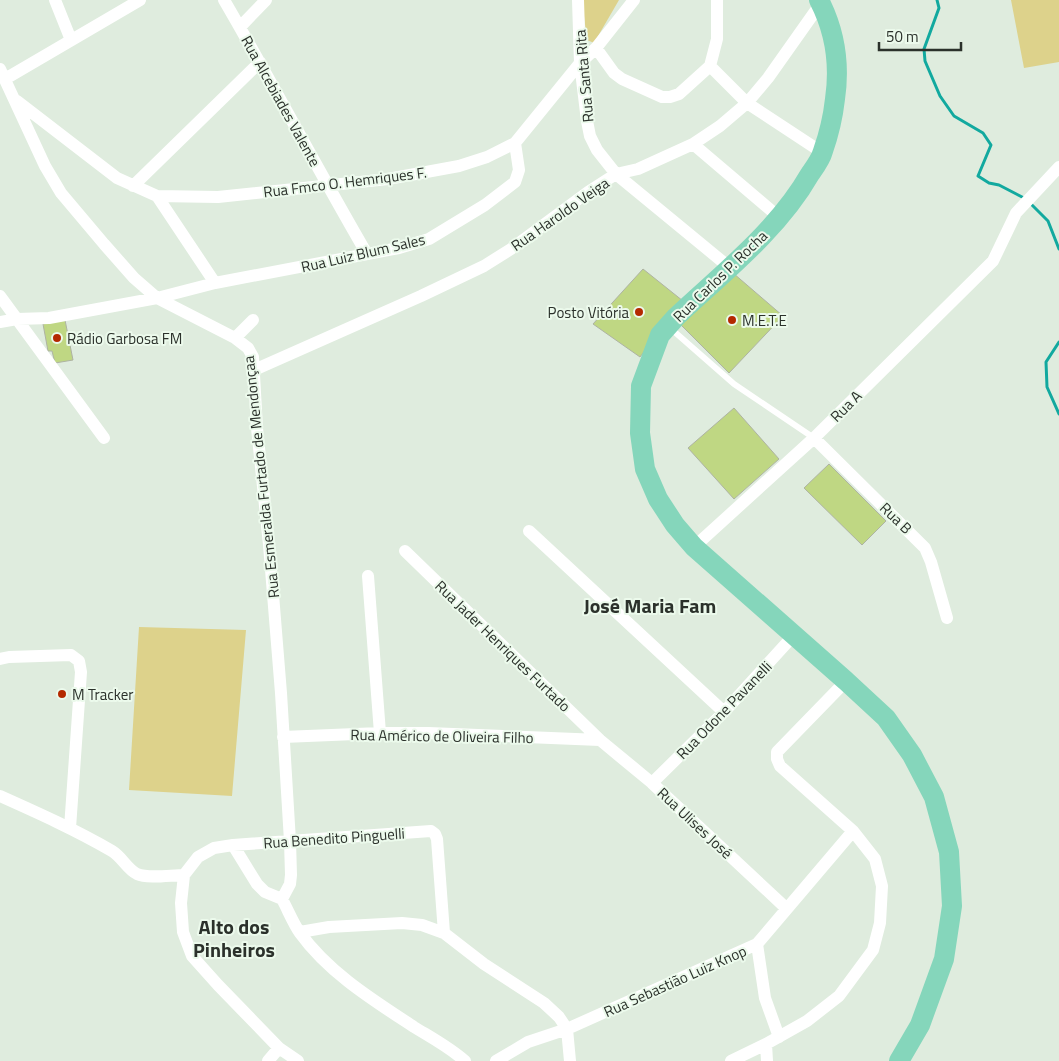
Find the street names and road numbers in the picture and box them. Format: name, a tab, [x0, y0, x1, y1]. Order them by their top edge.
street label: Rua Santa Rita	[568, 28, 600, 123]
street label: Rua Alcebiades Valente	[235, 31, 327, 171]
street label: Rua Fmco O. Hemriques F.	[262, 161, 428, 203]
street label: Rua Haroldo Veiga	[506, 171, 614, 257]
street label: Rua Carlos P. Rocha	[667, 224, 773, 327]
street label: Rua Luiz Blum Sales	[299, 228, 427, 278]
street label: Rua Esmeralda Furtado de Mendonçaa	[237, 354, 285, 599]
street label: Rua A	[825, 385, 867, 427]
street label: Rua B	[875, 497, 917, 539]
street label: Rua Jader Henriques Furtado	[430, 575, 576, 717]
street label: Rua Odone Pavanelli	[671, 655, 777, 765]
street label: Rua Américo de Oliveira Filho	[350, 723, 534, 749]
street label: Rua Ulises José	[652, 782, 738, 864]
street label: Rua Benedito Pinguelli	[262, 822, 406, 854]
street label: Rua Sebastião Luiz Knop	[600, 939, 750, 1023]

